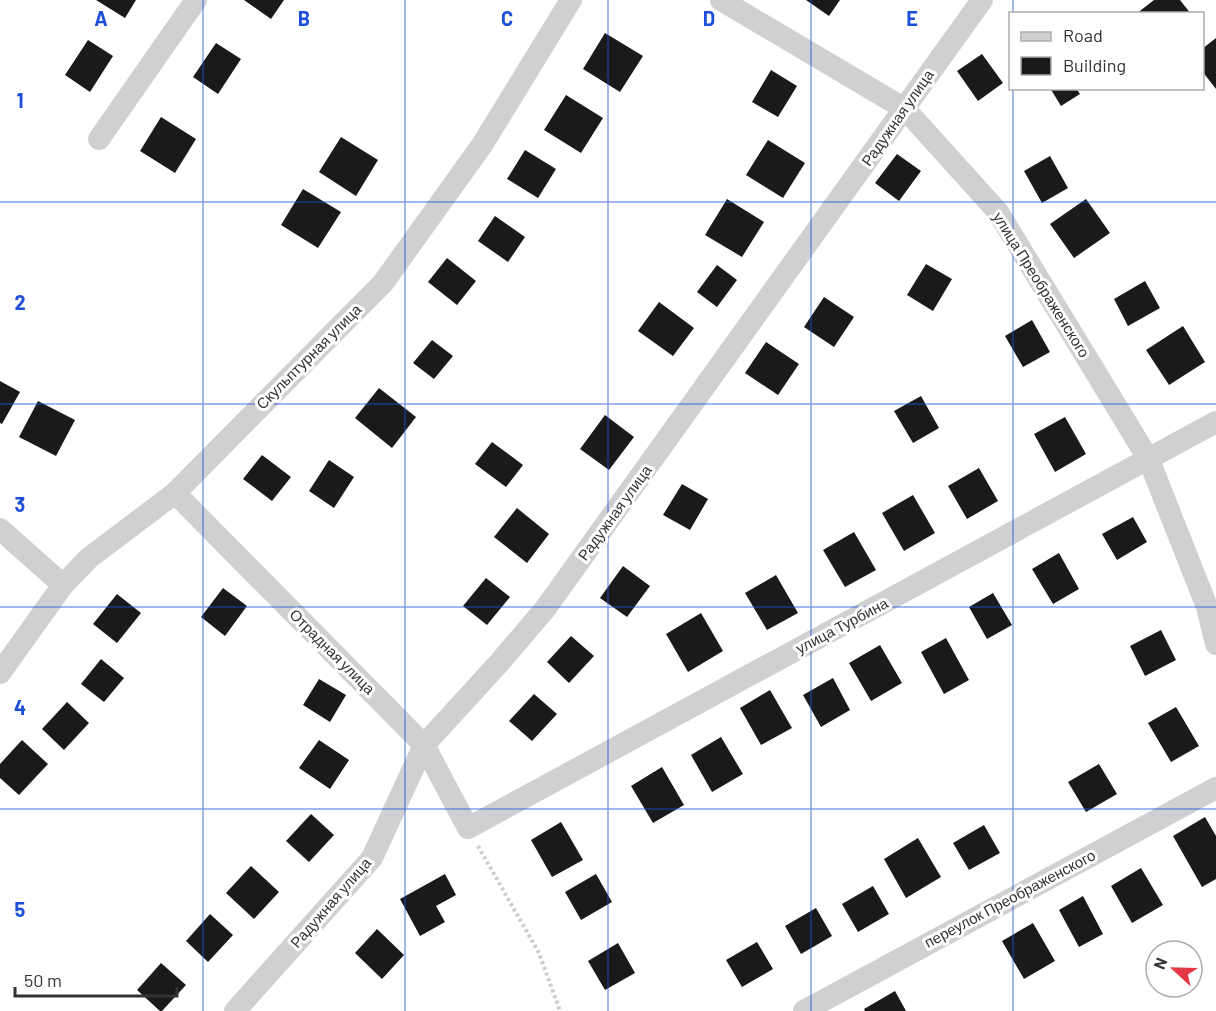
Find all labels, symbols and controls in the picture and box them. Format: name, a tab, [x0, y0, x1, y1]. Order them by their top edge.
text: A	[94, 6, 108, 30]
text: B	[298, 6, 310, 30]
text: C	[501, 6, 513, 30]
text: D	[703, 6, 715, 30]
text: E	[906, 6, 918, 30]
legend	[1009, 12, 1204, 90]
text: Road	[1063, 24, 1103, 46]
text: Building	[1063, 54, 1126, 76]
street label: Радужная улица	[857, 65, 937, 169]
text: 1	[16, 88, 24, 112]
street label: улица Преображенского	[990, 208, 1094, 360]
text: 2	[14, 290, 26, 314]
street label: Скульптурная улица	[252, 300, 365, 413]
street label: Радужная улица	[574, 461, 655, 564]
text: 3	[15, 492, 25, 516]
street label: улица Турбина	[792, 593, 891, 657]
street label: Отрадная улица	[286, 605, 379, 698]
text: 4	[14, 695, 26, 719]
street label: переулок Преображенского	[921, 845, 1098, 951]
street label: Радужная улица	[286, 853, 375, 951]
text: 5	[15, 897, 26, 921]
north arrow	[1144, 939, 1204, 999]
text: N	[1149, 955, 1170, 972]
scale bar	[15, 960, 177, 998]
text: 50 m	[24, 969, 62, 991]

